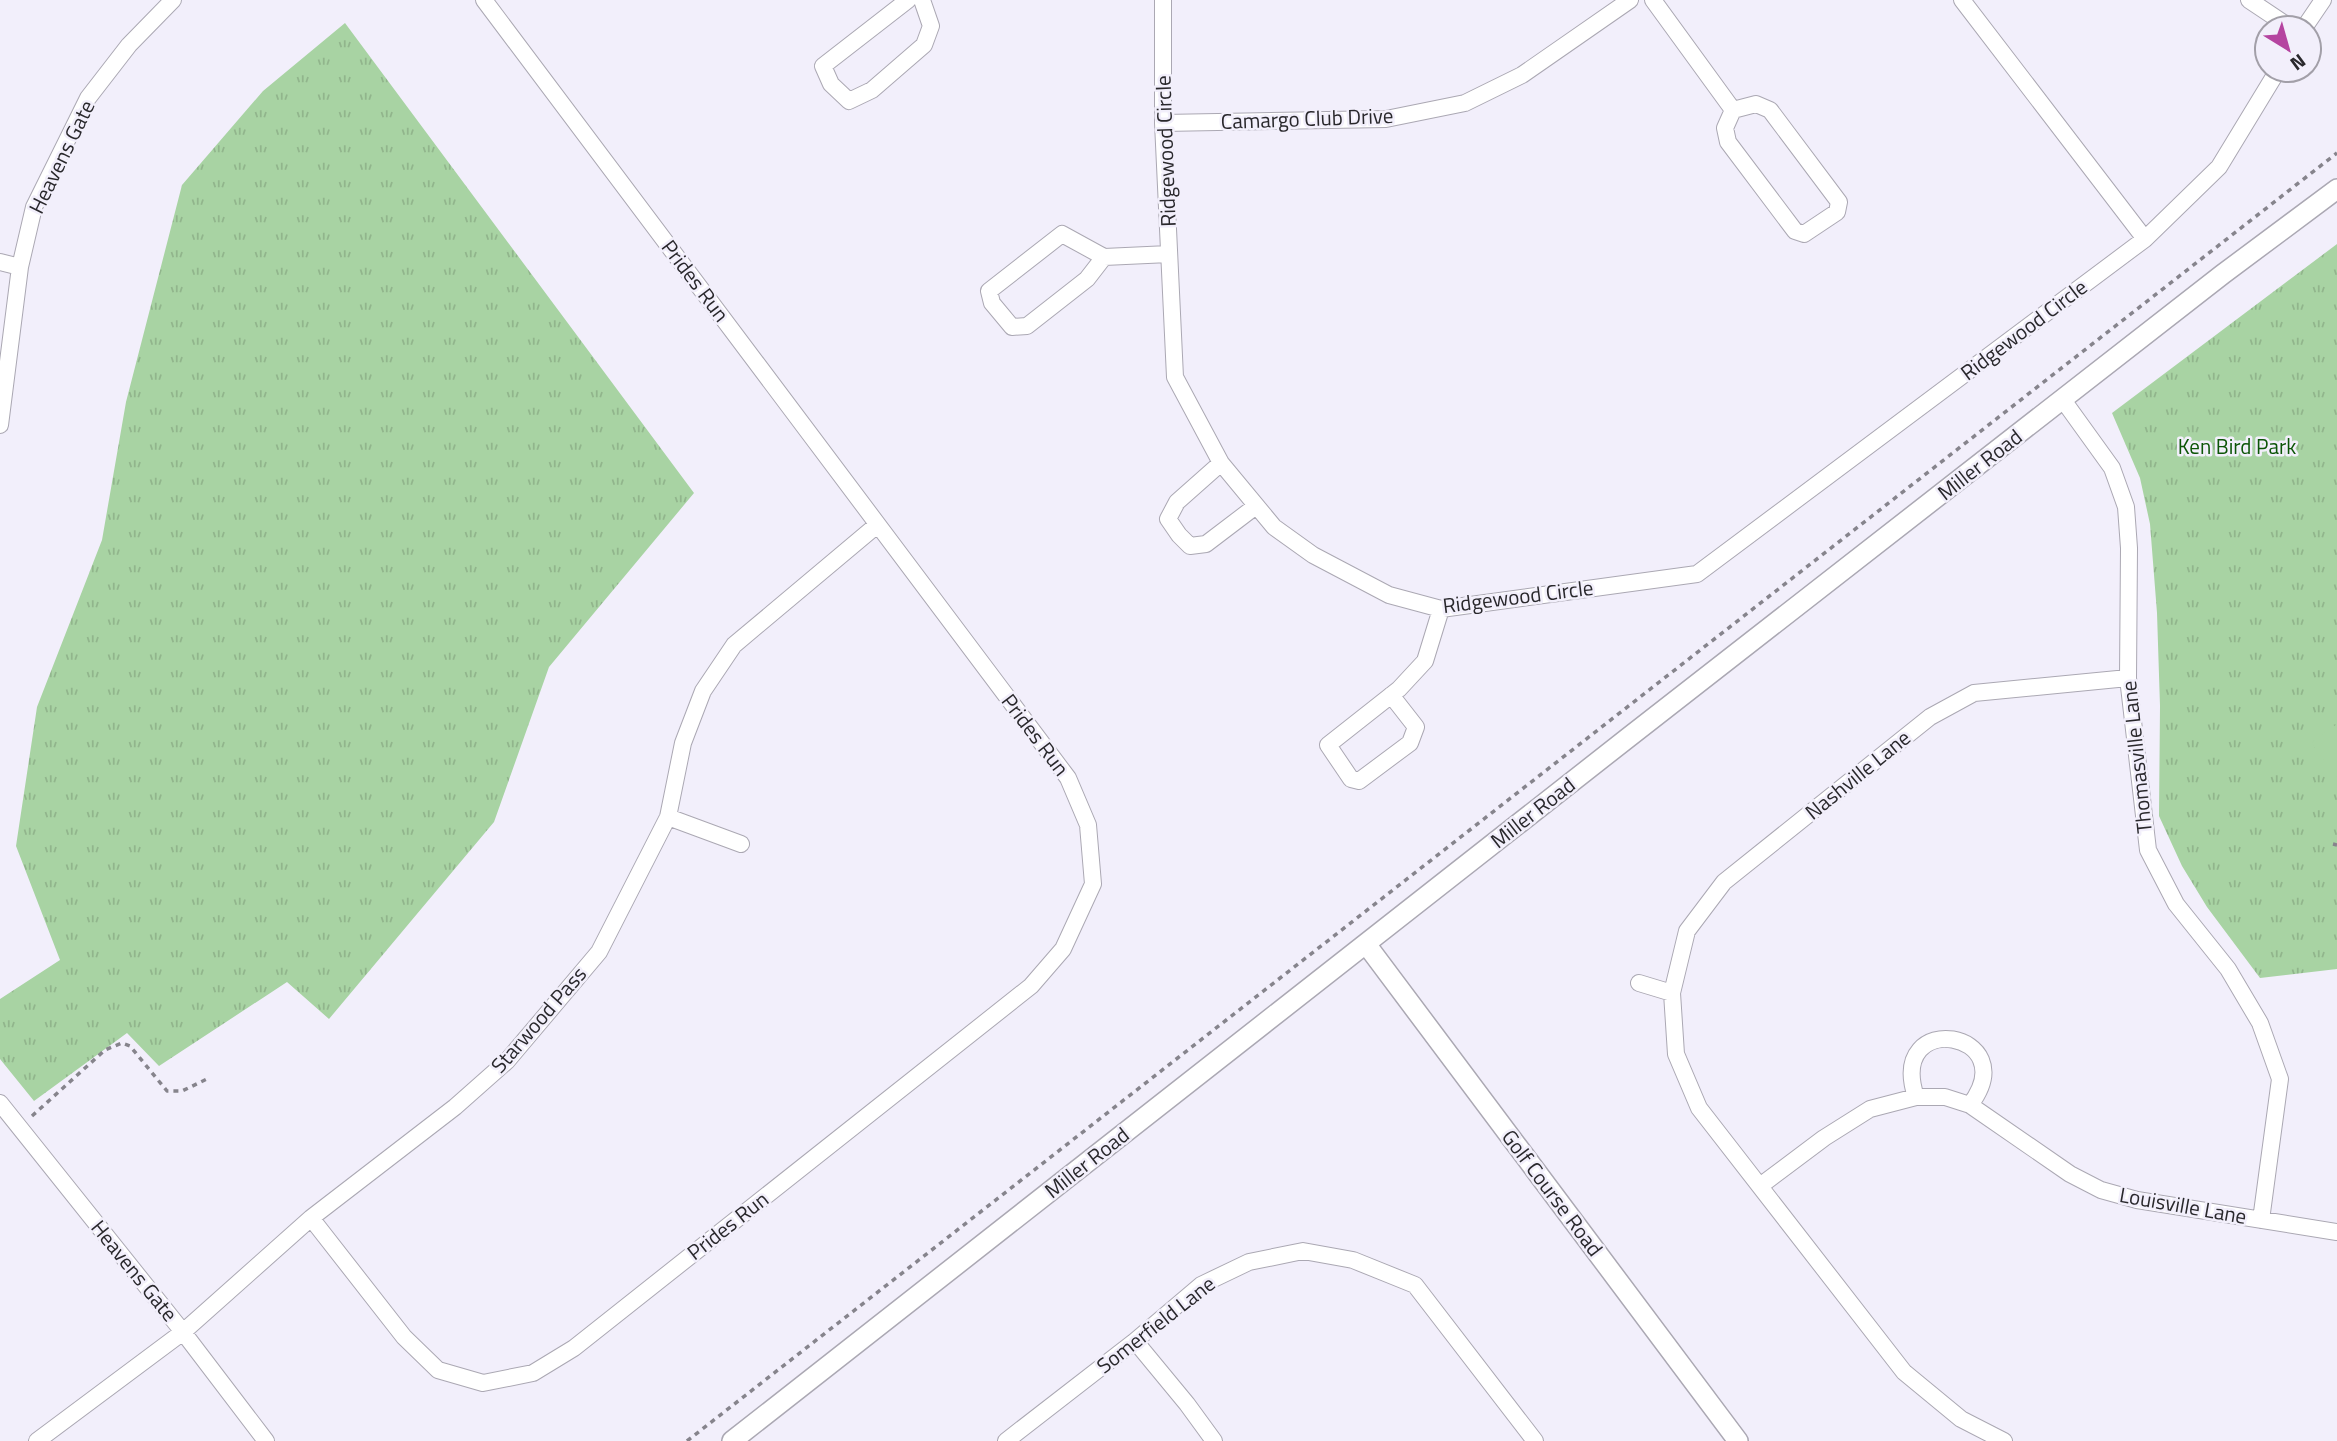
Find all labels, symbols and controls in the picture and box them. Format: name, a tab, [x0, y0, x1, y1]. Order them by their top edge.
north arrow	[2253, 14, 2323, 84]
text: N	[2285, 47, 2313, 79]
street label: Ridgewood Circle	[1146, 75, 1184, 227]
street label: Heavens Gate	[20, 94, 102, 219]
street label: Camargo Club Drive	[1220, 99, 1394, 137]
street label: Prides Run	[654, 233, 737, 328]
street label: Ridgewood Circle	[1953, 271, 2093, 388]
street label: Miller Road	[1930, 421, 2029, 508]
park label: Ken Bird Park	[2178, 430, 2296, 462]
street label: Ridgewood Circle	[1441, 571, 1595, 621]
street label: Thomasville Lane	[2112, 679, 2160, 835]
street label: Prides Run	[994, 687, 1077, 782]
street label: Nashville Lane	[1798, 722, 1917, 827]
street label: Miller Road	[1483, 769, 1582, 856]
street label: Starwood Pass	[483, 959, 594, 1080]
street label: Miller Road	[1037, 1119, 1136, 1206]
street label: Golf Course Road	[1494, 1122, 1611, 1263]
street label: Louisville Lane	[2117, 1178, 2249, 1232]
street label: Prides Run	[680, 1183, 775, 1267]
street label: Heavens Gate	[84, 1213, 186, 1328]
street label: Somerfield Lane	[1089, 1268, 1222, 1381]

